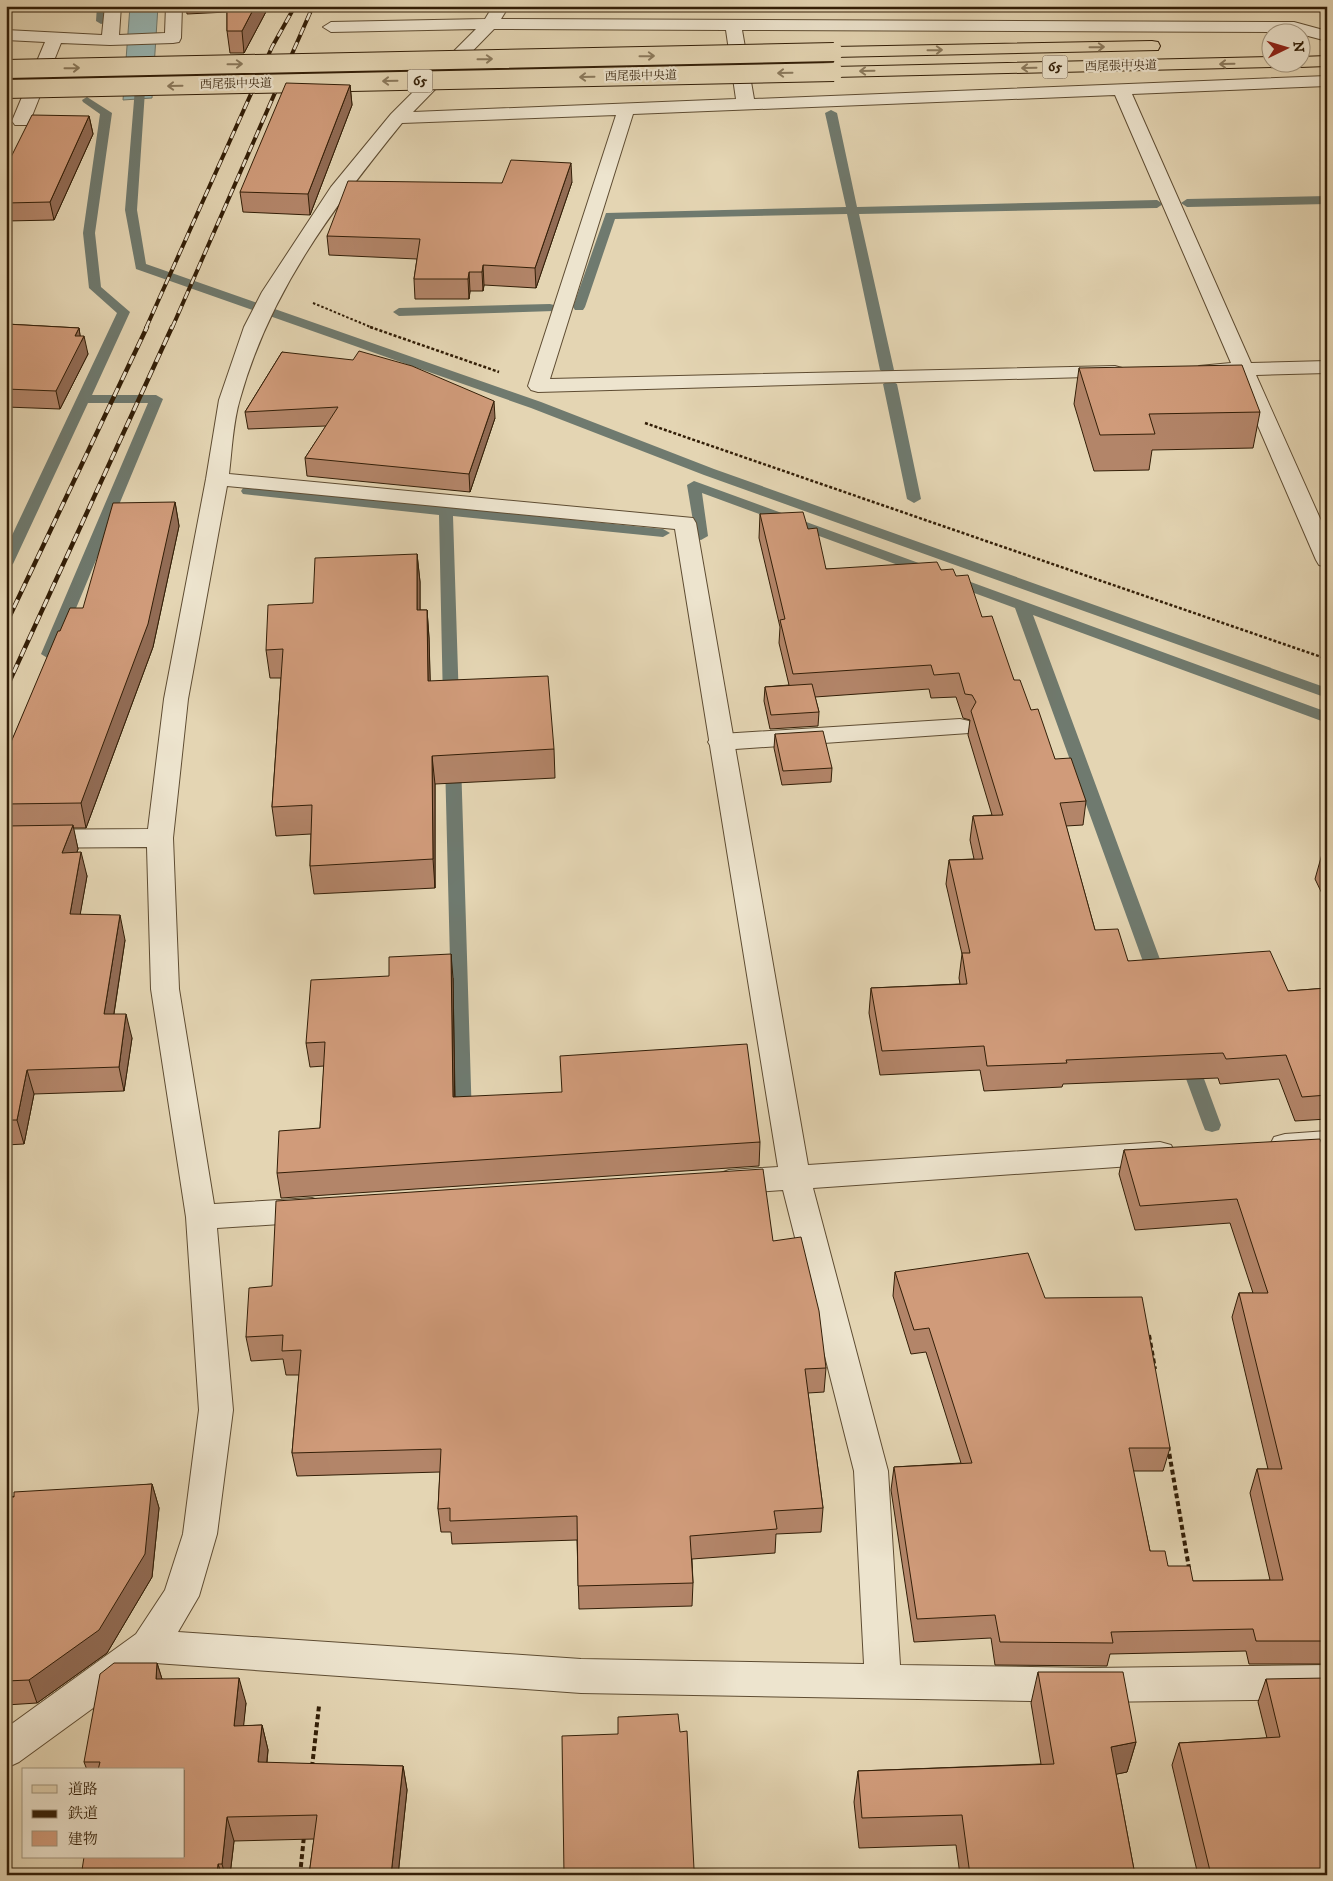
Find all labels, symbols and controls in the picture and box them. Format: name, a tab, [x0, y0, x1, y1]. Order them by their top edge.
north arrow	[1260, 22, 1310, 72]
text: N	[1288, 40, 1307, 54]
one-way arrow	[1089, 42, 1105, 52]
one-way arrow	[926, 45, 943, 55]
one-way arrow	[639, 51, 655, 61]
one-way arrow	[477, 55, 493, 64]
road number: 65	[1042, 56, 1068, 78]
street label: 西尾張中央道	[1085, 58, 1157, 74]
one-way arrow	[1219, 59, 1235, 68]
one-way arrow	[227, 60, 243, 69]
one-way arrow	[64, 63, 80, 73]
one-way arrow	[1022, 63, 1038, 73]
one-way arrow	[859, 66, 876, 76]
street label: 西尾張中央道	[605, 68, 677, 84]
one-way arrow	[777, 68, 794, 78]
road number: 65	[408, 70, 432, 92]
one-way arrow	[580, 72, 596, 82]
street label: 西尾張中央道	[200, 76, 272, 92]
one-way arrow	[382, 76, 398, 86]
one-way arrow	[167, 81, 184, 91]
legend	[22, 1768, 185, 1858]
text: 道路	[68, 1780, 98, 1799]
text: 鉄道	[68, 1804, 98, 1823]
text: 建物	[68, 1830, 98, 1849]

